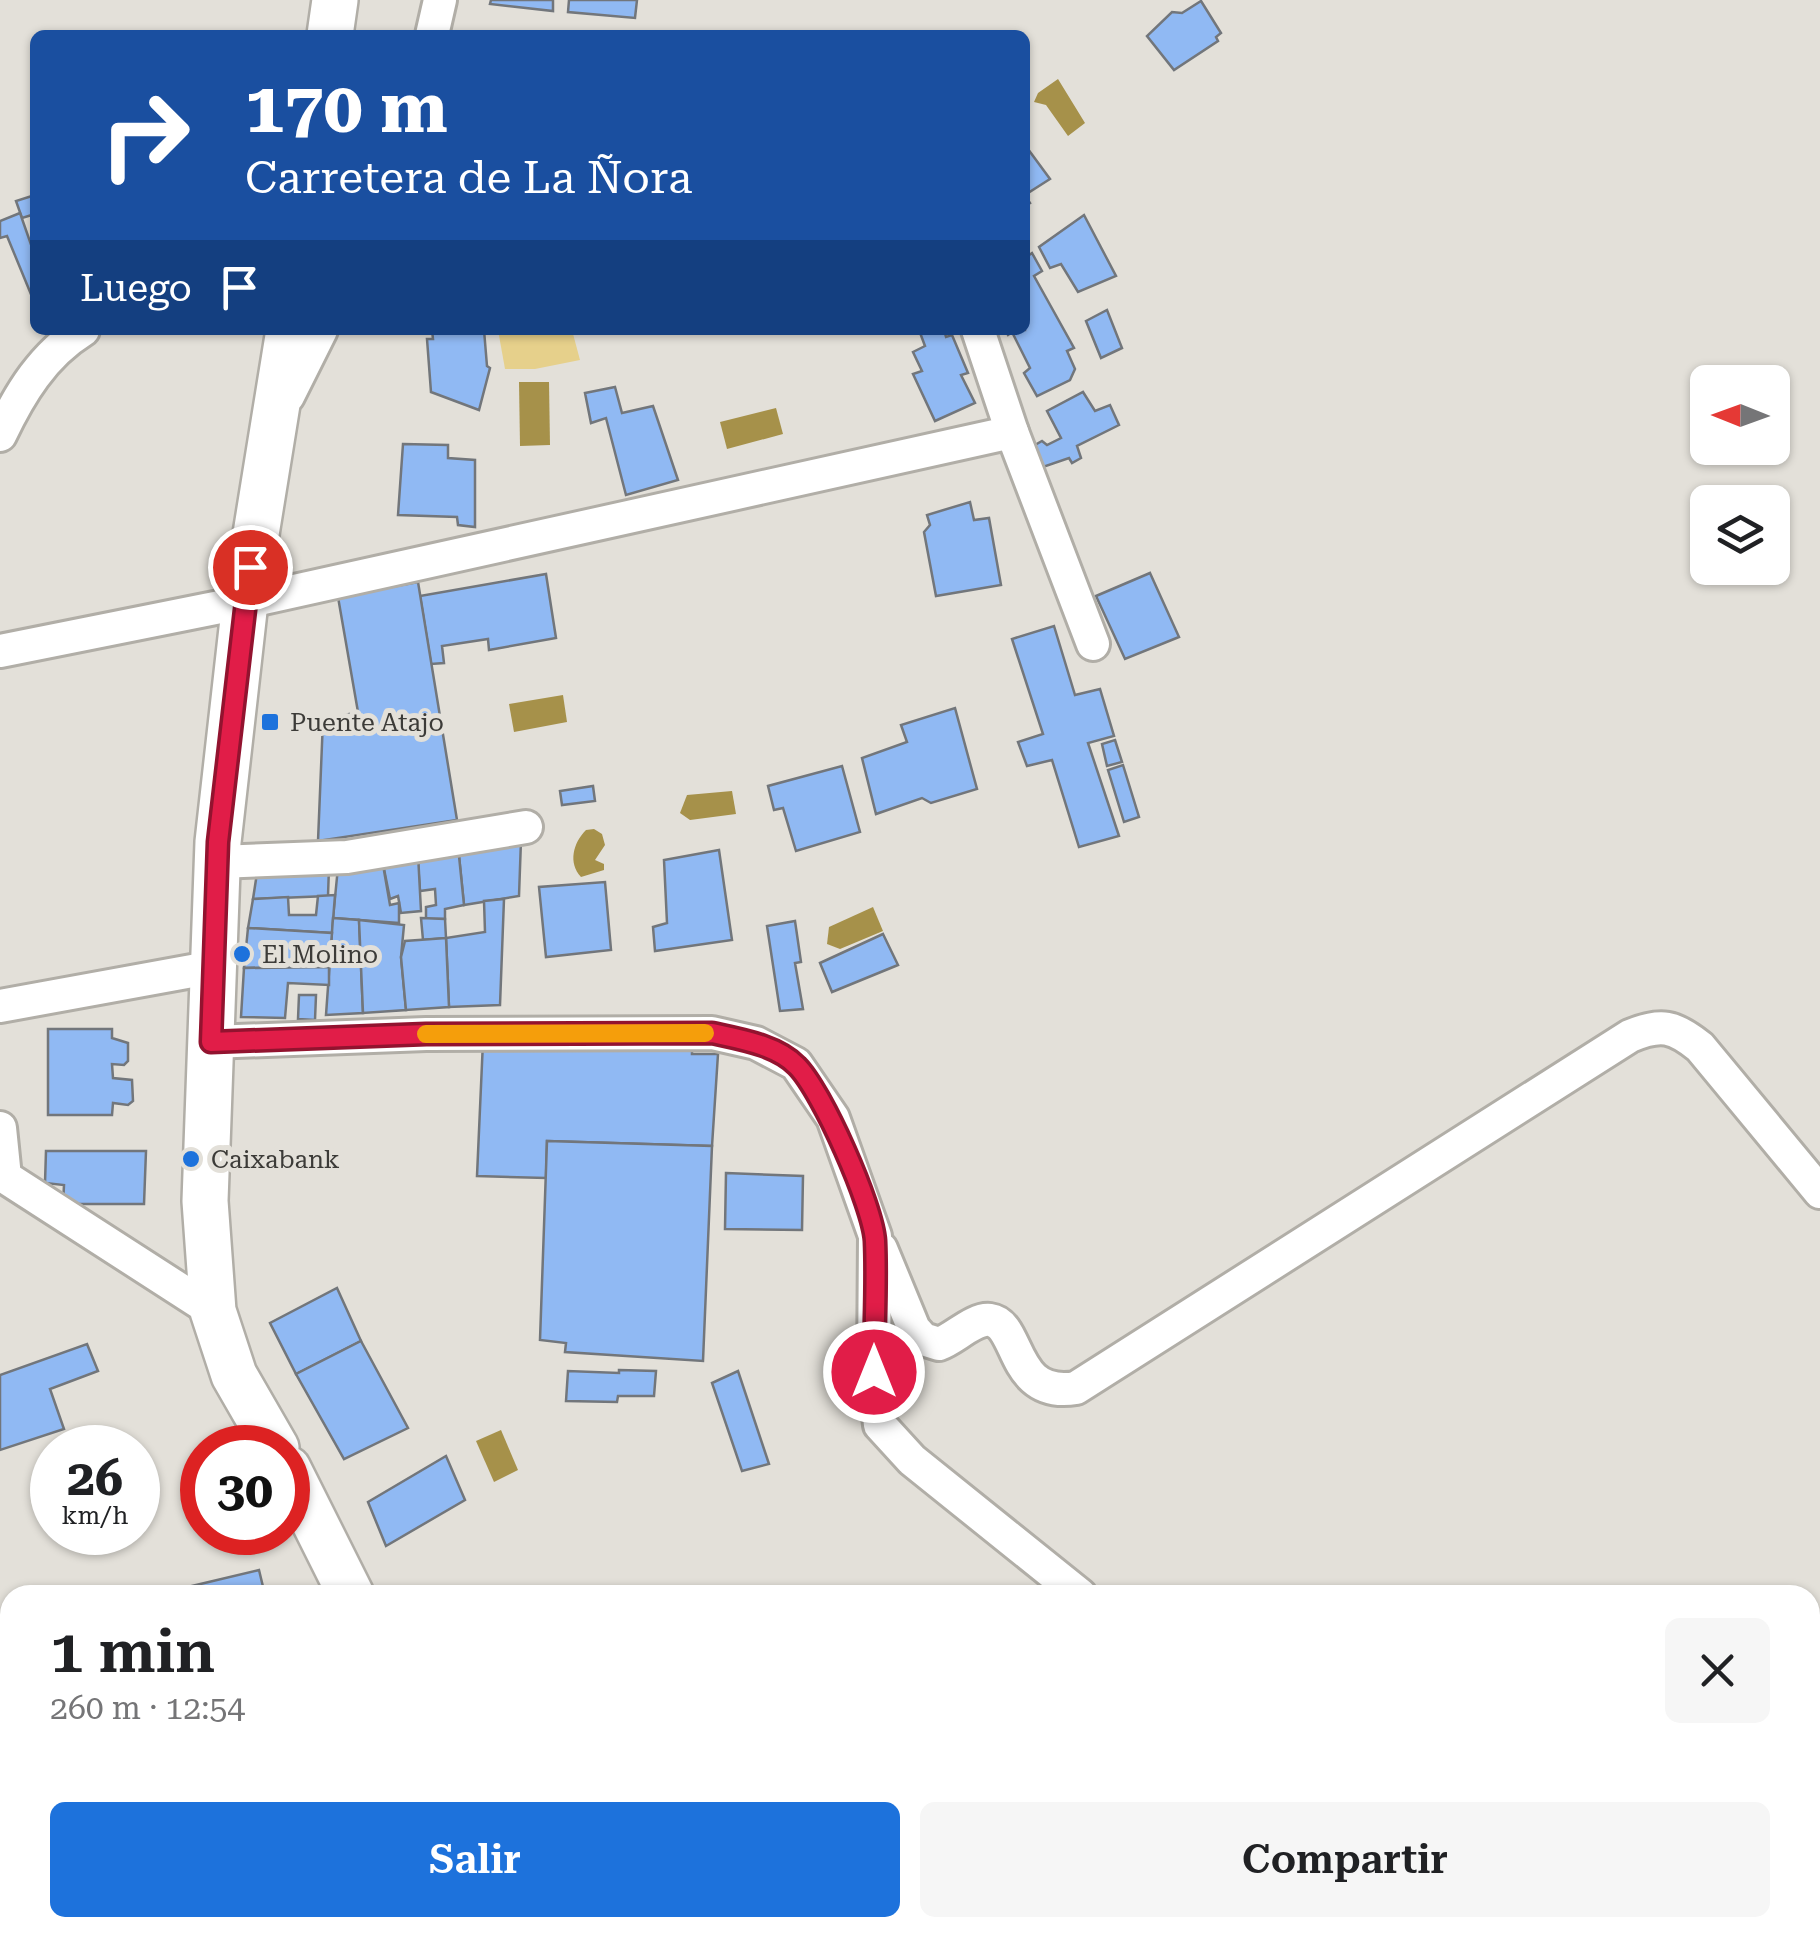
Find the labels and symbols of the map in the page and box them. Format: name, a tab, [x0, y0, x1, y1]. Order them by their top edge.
north arrow	[1690, 365, 1790, 465]
pin	[208, 525, 293, 610]
place label: Puente Atajo	[290, 708, 444, 737]
marker: Puente Atajo	[259, 711, 281, 733]
place label: El Molino	[262, 940, 378, 969]
marker: El Molino	[231, 943, 253, 965]
place label: Caixabank	[211, 1145, 340, 1174]
marker: Caixabank	[180, 1148, 202, 1170]
position arrow	[822, 1320, 926, 1424]
speed limit sign: 30	[180, 1425, 310, 1555]

